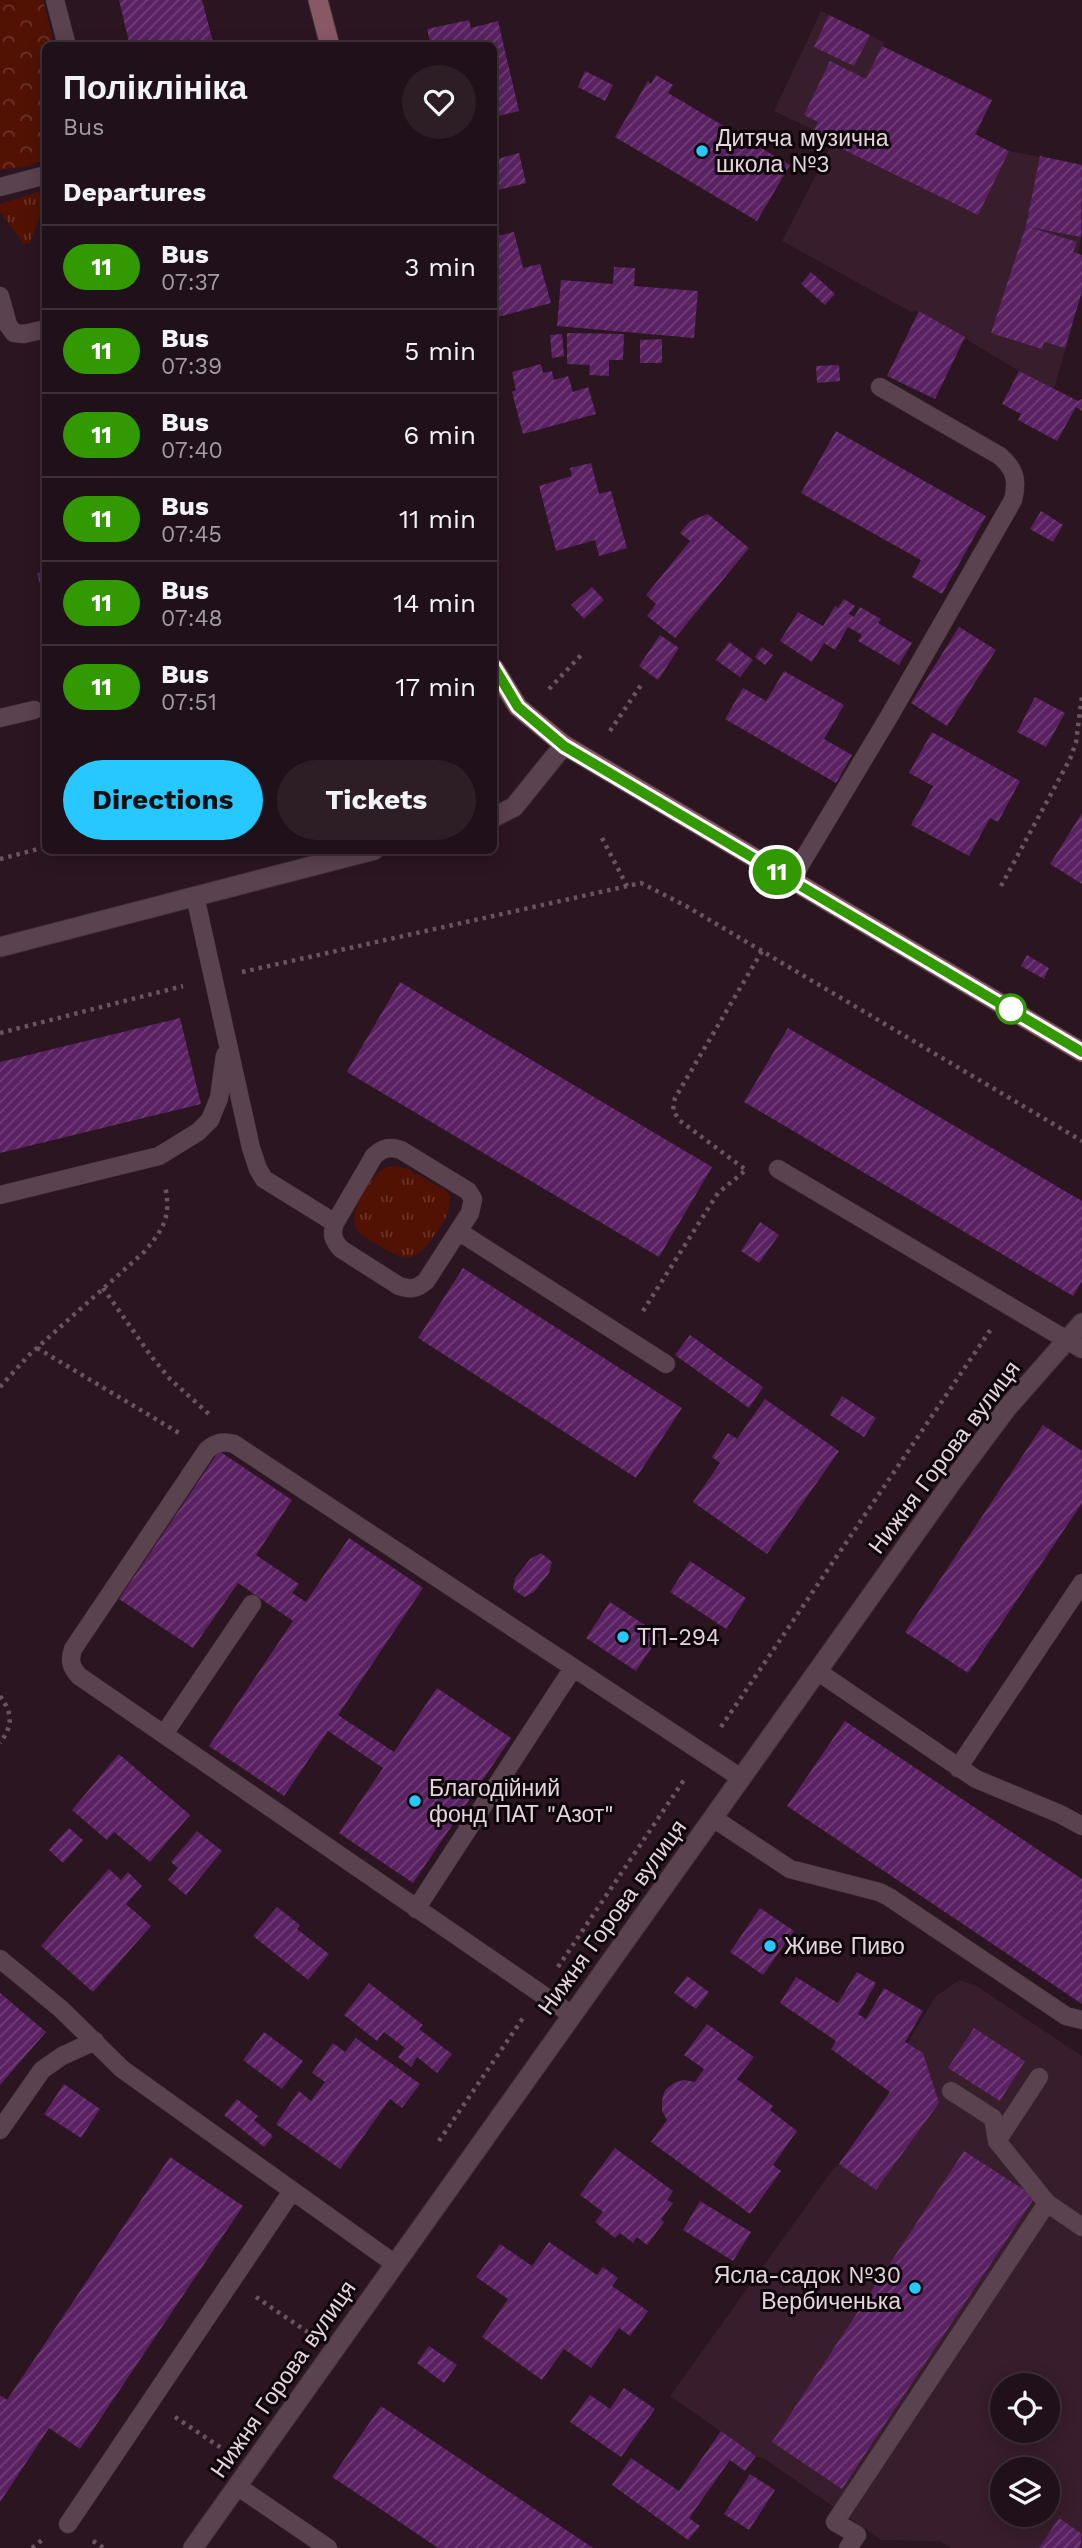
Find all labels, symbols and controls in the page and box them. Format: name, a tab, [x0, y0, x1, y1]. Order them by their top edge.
button: heart	[402, 65, 476, 139]
text: Поліклініка	[63, 68, 247, 107]
text: Bus	[63, 114, 104, 141]
place label: Дитяча музична школа №3	[716, 125, 889, 178]
marker: Дитяча музична школа №3	[694, 143, 710, 159]
text: Departures	[63, 177, 206, 207]
text: Bus	[161, 239, 209, 269]
text: 3 min	[404, 252, 476, 282]
text: 11	[91, 253, 112, 281]
text: 07:37	[161, 269, 220, 296]
text: Bus	[161, 323, 209, 353]
text: 5 min	[404, 336, 476, 366]
text: 11	[91, 337, 112, 365]
text: 07:39	[161, 353, 222, 380]
text: Bus	[161, 407, 209, 437]
text: 6 min	[404, 420, 476, 450]
text: 11	[91, 421, 112, 449]
text: 07:40	[161, 437, 223, 464]
text: Bus	[161, 491, 209, 521]
text: 11 min	[399, 504, 476, 534]
text: 11	[91, 505, 112, 533]
text: 07:45	[161, 521, 222, 548]
text: Bus	[161, 575, 209, 605]
text: 14 min	[393, 588, 476, 618]
text: 11	[91, 589, 112, 617]
text: 07:48	[161, 605, 223, 632]
text: Bus	[161, 659, 209, 689]
text: 17 min	[395, 672, 476, 702]
text: 11	[91, 673, 112, 701]
text: 07:51	[161, 689, 217, 716]
button: Directions	[63, 760, 263, 840]
button: Tickets	[277, 760, 476, 840]
line badge: 11	[746, 849, 808, 895]
text: 11	[767, 858, 787, 886]
unlabelled marker	[996, 994, 1026, 1024]
street label: Нижня Горова вулиця	[863, 1356, 1026, 1559]
place label: ТП-294	[637, 1624, 720, 1651]
marker: ТП-294	[615, 1629, 631, 1645]
place label: Благодійний фонд ПАТ "Азот"	[429, 1775, 614, 1828]
marker: Благодійний фонд ПАТ "Азот"	[407, 1793, 423, 1809]
street label: Нижня Горова вулиця	[533, 1815, 692, 2020]
place label: Живе Пиво	[784, 1933, 905, 1960]
marker: Живе Пиво	[762, 1938, 778, 1954]
place label: Ясла-садок №30 Вербиченька	[714, 2262, 901, 2315]
street label: Нижня Горова вулиця	[205, 2276, 362, 2483]
marker: Ясла-садок №30 Вербиченька	[907, 2280, 923, 2296]
map controls	[990, 2373, 1060, 2527]
button: locate	[990, 2373, 1060, 2443]
button: layers	[990, 2457, 1060, 2527]

